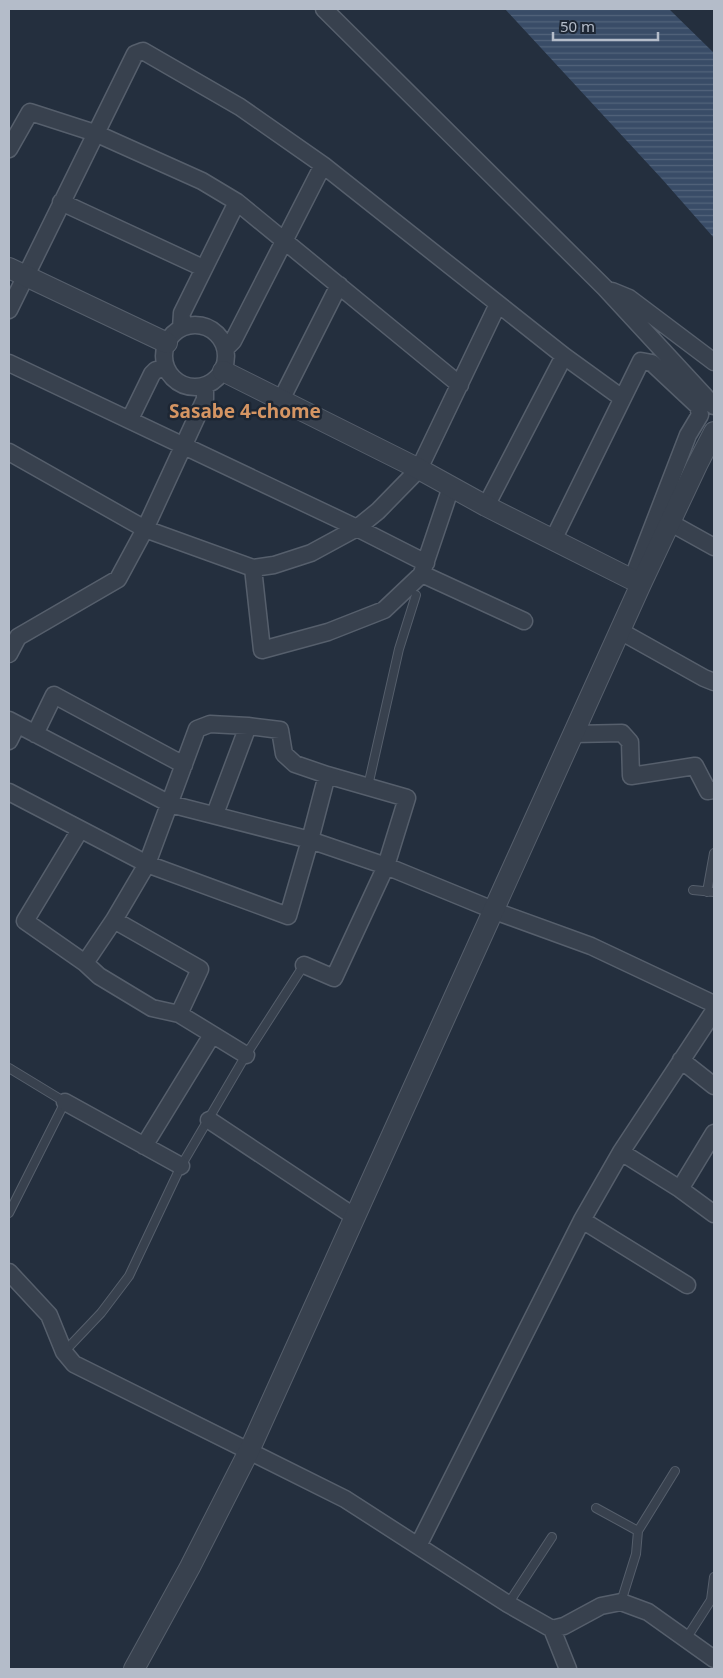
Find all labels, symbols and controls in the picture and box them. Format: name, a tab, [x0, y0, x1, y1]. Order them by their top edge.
scale bar	[553, 10, 658, 42]
text: 50 m	[560, 16, 595, 36]
district label: Sasabe 4-chome	[169, 398, 321, 424]

